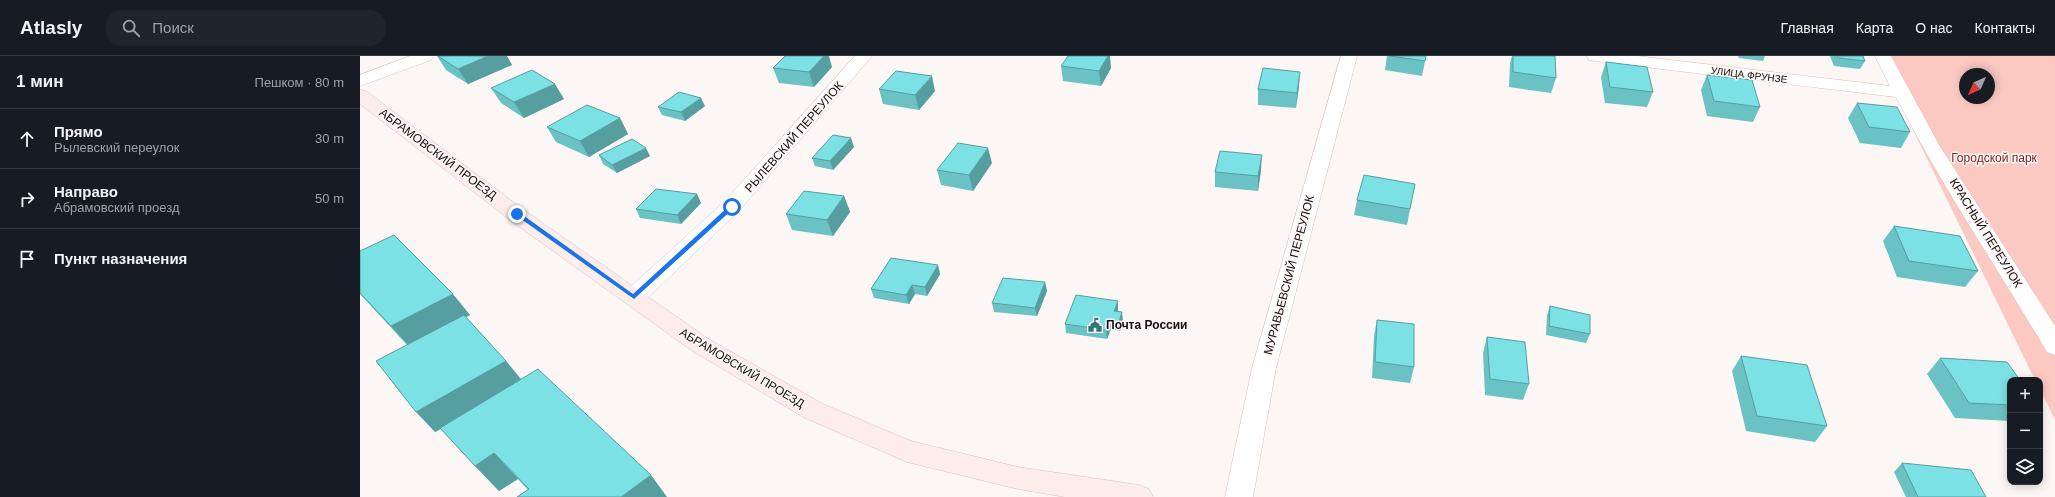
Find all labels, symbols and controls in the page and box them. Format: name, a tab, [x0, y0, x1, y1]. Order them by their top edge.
search box	[106, 10, 386, 46]
text: Atlasly	[20, 17, 82, 38]
icon: search	[120, 17, 142, 39]
text: Поиск	[152, 19, 194, 36]
text: Главная	[1780, 20, 1834, 36]
text: Карта	[1856, 20, 1893, 36]
text: О нас	[1915, 20, 1953, 36]
text: Контакты	[1975, 20, 2035, 36]
street label: УЛИЦА ФРУНЗЕ	[1710, 65, 1788, 85]
north arrow	[1959, 68, 1995, 104]
text: 1 мин	[16, 72, 63, 91]
text: Пешком · 80 m	[255, 75, 344, 90]
street label: РЫЛЕВСКИЙ ПЕРЕУЛОК	[741, 78, 846, 195]
street label: АБРАМОВСКИЙ ПРОЕЗД	[377, 105, 500, 203]
text: Прямо	[54, 123, 103, 140]
icon: ahead	[16, 128, 38, 150]
text: 30 m	[315, 131, 344, 146]
text: Рылевский переулок	[54, 140, 179, 155]
park label: Городской парк	[1951, 151, 2038, 165]
street label: КРАСНЫЙ ПЕРЕУЛОК	[1947, 175, 2026, 290]
text: Направо	[54, 183, 118, 200]
icon: right	[16, 188, 38, 210]
text: 50 m	[315, 191, 344, 206]
street label: МУРАВЬЕВСКИЙ ПЕРЕУЛОК	[1260, 193, 1317, 356]
route start	[723, 198, 741, 216]
text: Абрамовский проезд	[54, 200, 180, 215]
route end	[508, 205, 526, 223]
icon: arrive	[16, 248, 38, 270]
text: Пункт назначения	[54, 250, 187, 267]
public building icon: Почта России	[1087, 317, 1103, 333]
place label: Почта России	[1106, 318, 1188, 332]
street label: АБРАМОВСКИЙ ПРОЕЗД	[677, 324, 807, 411]
map controls	[2007, 377, 2043, 485]
button: +	[2007, 377, 2043, 413]
button: −	[2007, 413, 2043, 449]
button: layers	[2007, 449, 2043, 485]

